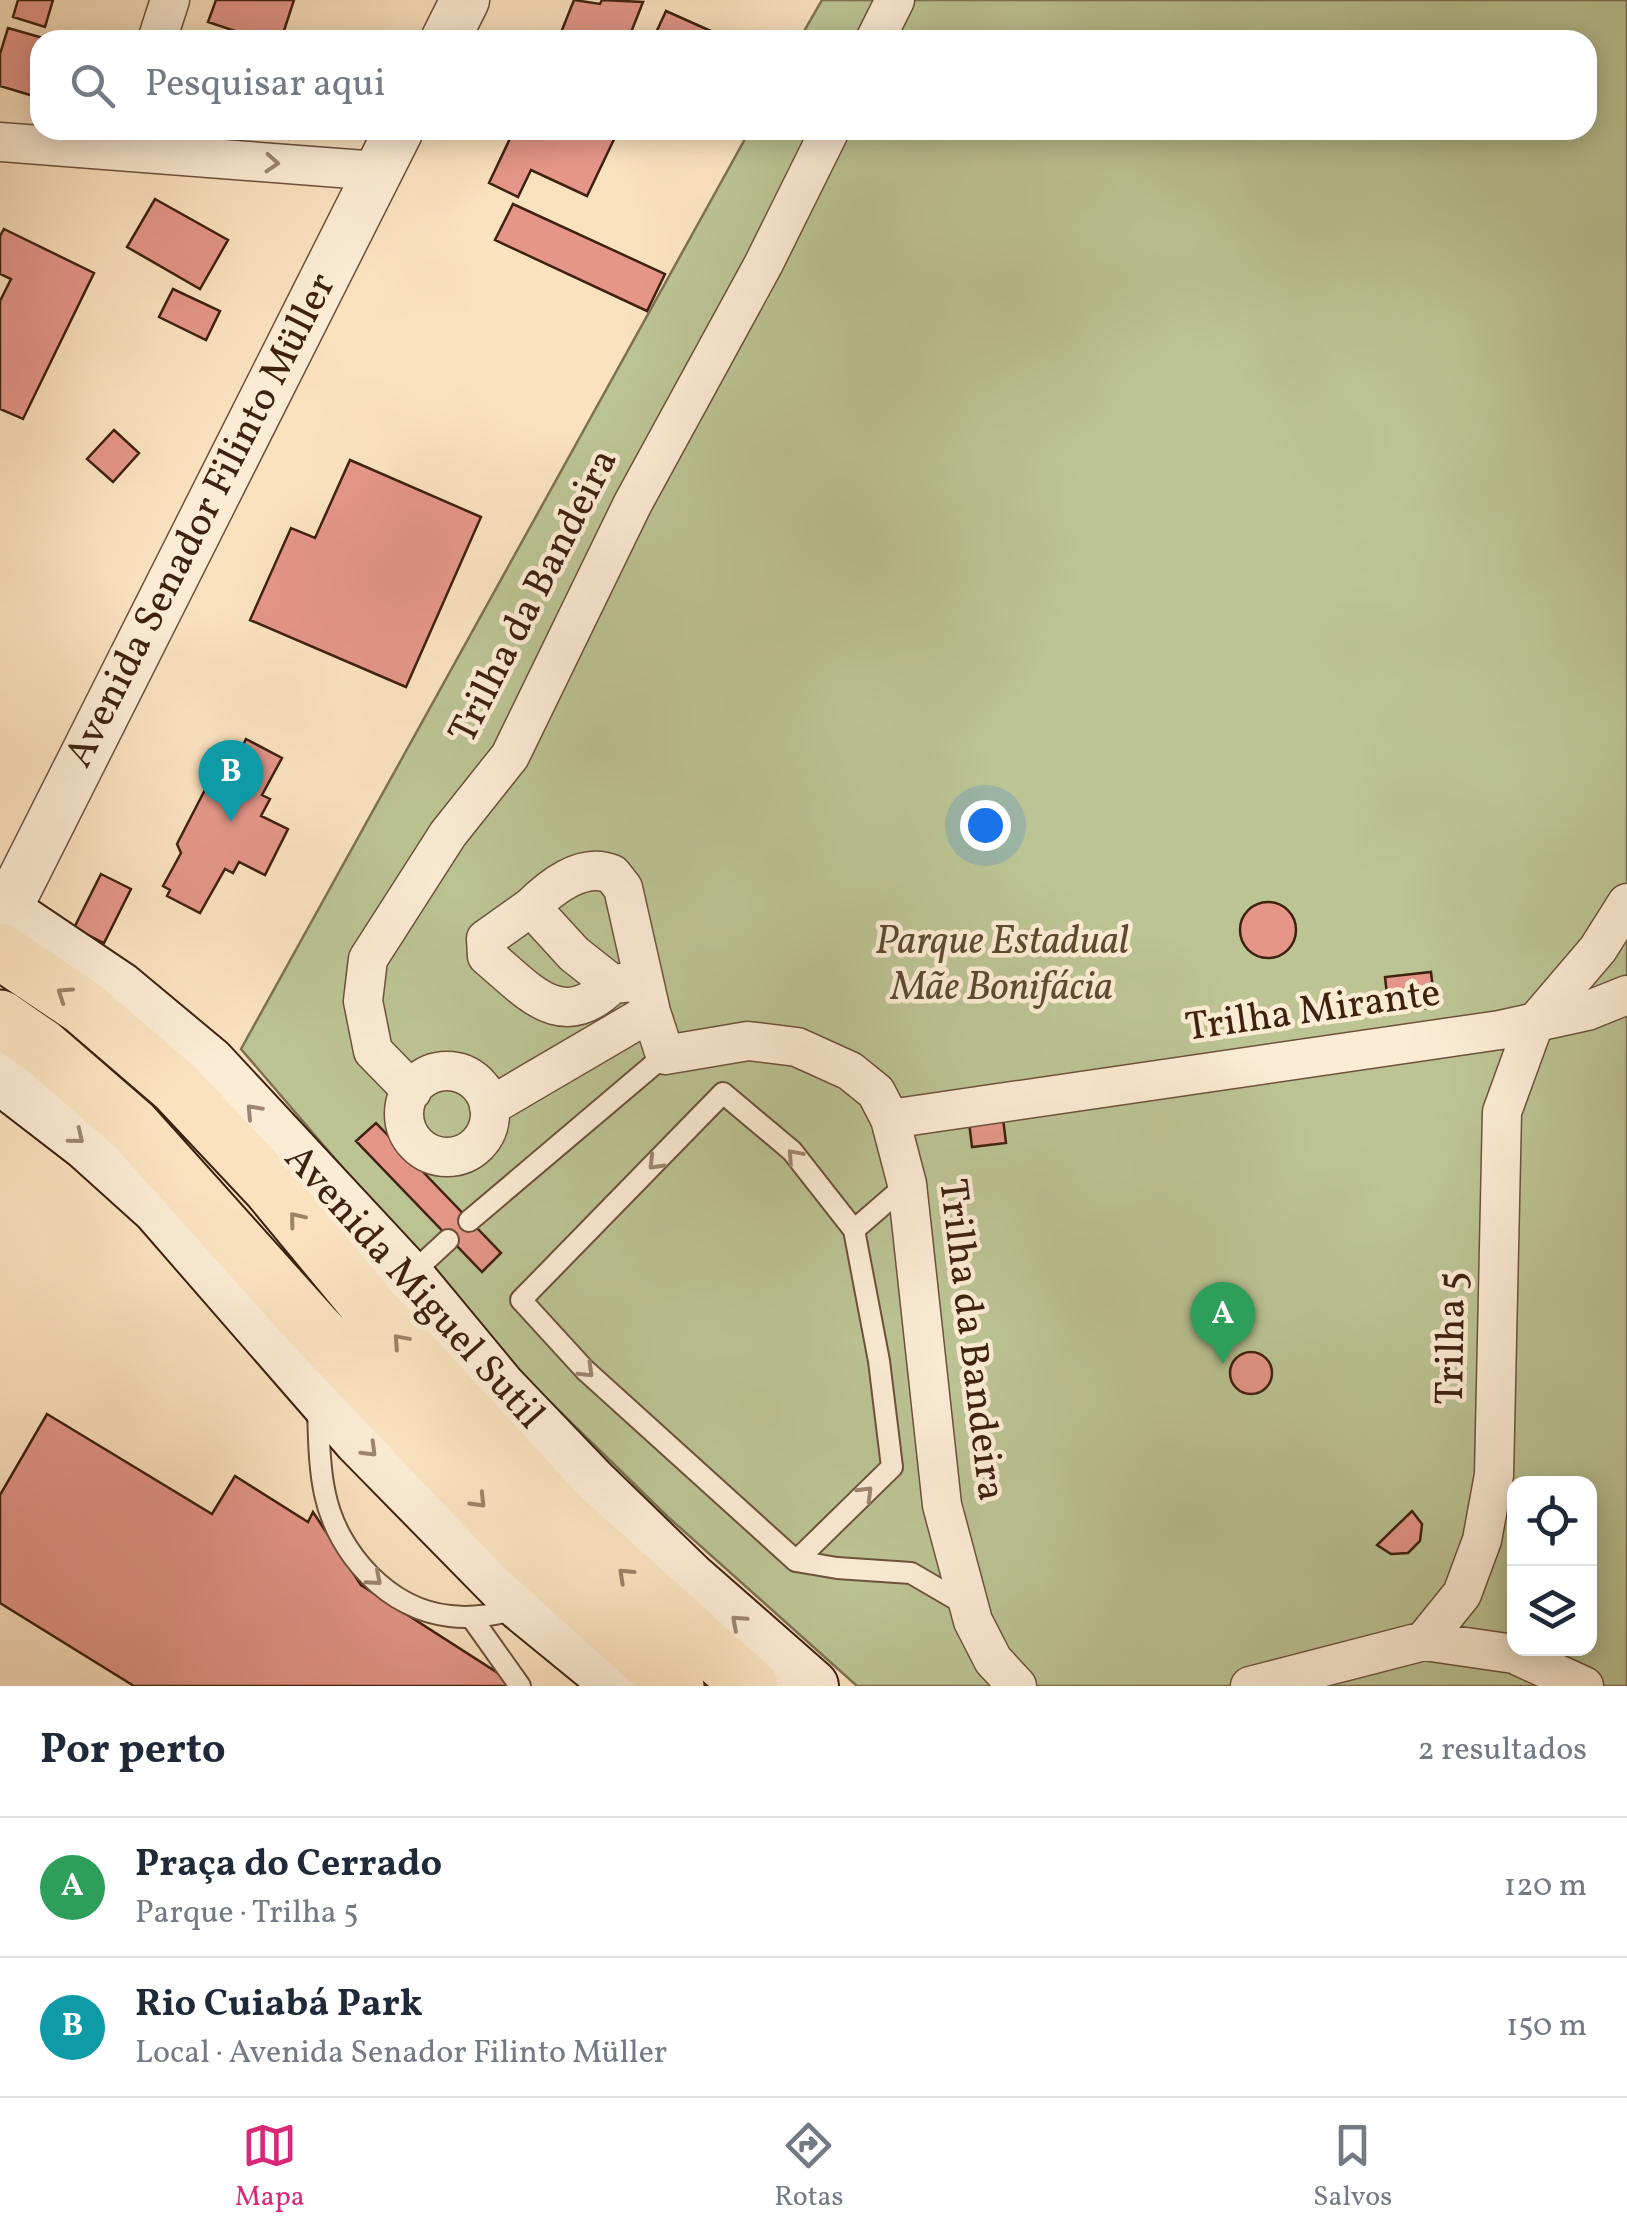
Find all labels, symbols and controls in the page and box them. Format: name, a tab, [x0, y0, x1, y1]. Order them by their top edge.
search box	[30, 30, 1597, 140]
icon: search	[65, 58, 120, 113]
text: Pesquisar aqui	[145, 59, 385, 112]
one-way arrow	[264, 152, 280, 173]
street label: Avenida Senador Filinto Müller	[53, 264, 351, 778]
street label: Trilha da Bandeira	[437, 440, 633, 754]
pin: B	[198, 740, 264, 822]
your location	[960, 800, 1011, 851]
park label: Parque Estadual Mãe Bonifácia	[875, 915, 1129, 1017]
street label: Trilha Mirante	[1182, 966, 1444, 1058]
one-way arrow	[56, 988, 75, 1006]
one-way arrow	[247, 1104, 265, 1123]
one-way arrow	[66, 1125, 84, 1143]
street label: Avenida Miguel Sutil	[270, 1133, 556, 1443]
one-way arrow	[788, 1149, 806, 1168]
one-way arrow	[649, 1152, 667, 1170]
street label: Trilha da Bandeira	[922, 1176, 1018, 1504]
one-way arrow	[290, 1213, 308, 1231]
street label: Trilha 5	[1424, 1271, 1482, 1405]
pin: A	[1190, 1282, 1256, 1364]
one-way arrow	[394, 1335, 412, 1353]
one-way arrow	[576, 1360, 594, 1378]
one-way arrow	[358, 1439, 376, 1457]
map controls	[1507, 1476, 1597, 1656]
button: locate	[1507, 1476, 1597, 1566]
one-way arrow	[854, 1487, 872, 1505]
one-way arrow	[467, 1490, 485, 1508]
button: layers	[1507, 1566, 1597, 1656]
one-way arrow	[363, 1567, 382, 1585]
one-way arrow	[618, 1569, 637, 1587]
one-way arrow	[731, 1616, 750, 1634]
text: Por perto	[40, 1722, 226, 1781]
text: 2 resultados	[1418, 1729, 1587, 1773]
text: Praça do Cerrado	[135, 1839, 442, 1892]
text: A	[61, 1865, 84, 1909]
text: 120 m	[1504, 1865, 1587, 1909]
text: Parque · Trilha 5	[135, 1892, 359, 1936]
text: Rio Cuiabá Park	[135, 1979, 423, 2032]
text: B	[62, 2005, 83, 2049]
text: 150 m	[1506, 2005, 1587, 2049]
text: Local · Avenida Senador Filinto Müller	[135, 2032, 667, 2076]
tab: Mapa	[235, 2118, 305, 2217]
tab: Rotas	[774, 2118, 844, 2217]
tab: Salvos	[1313, 2118, 1392, 2217]

